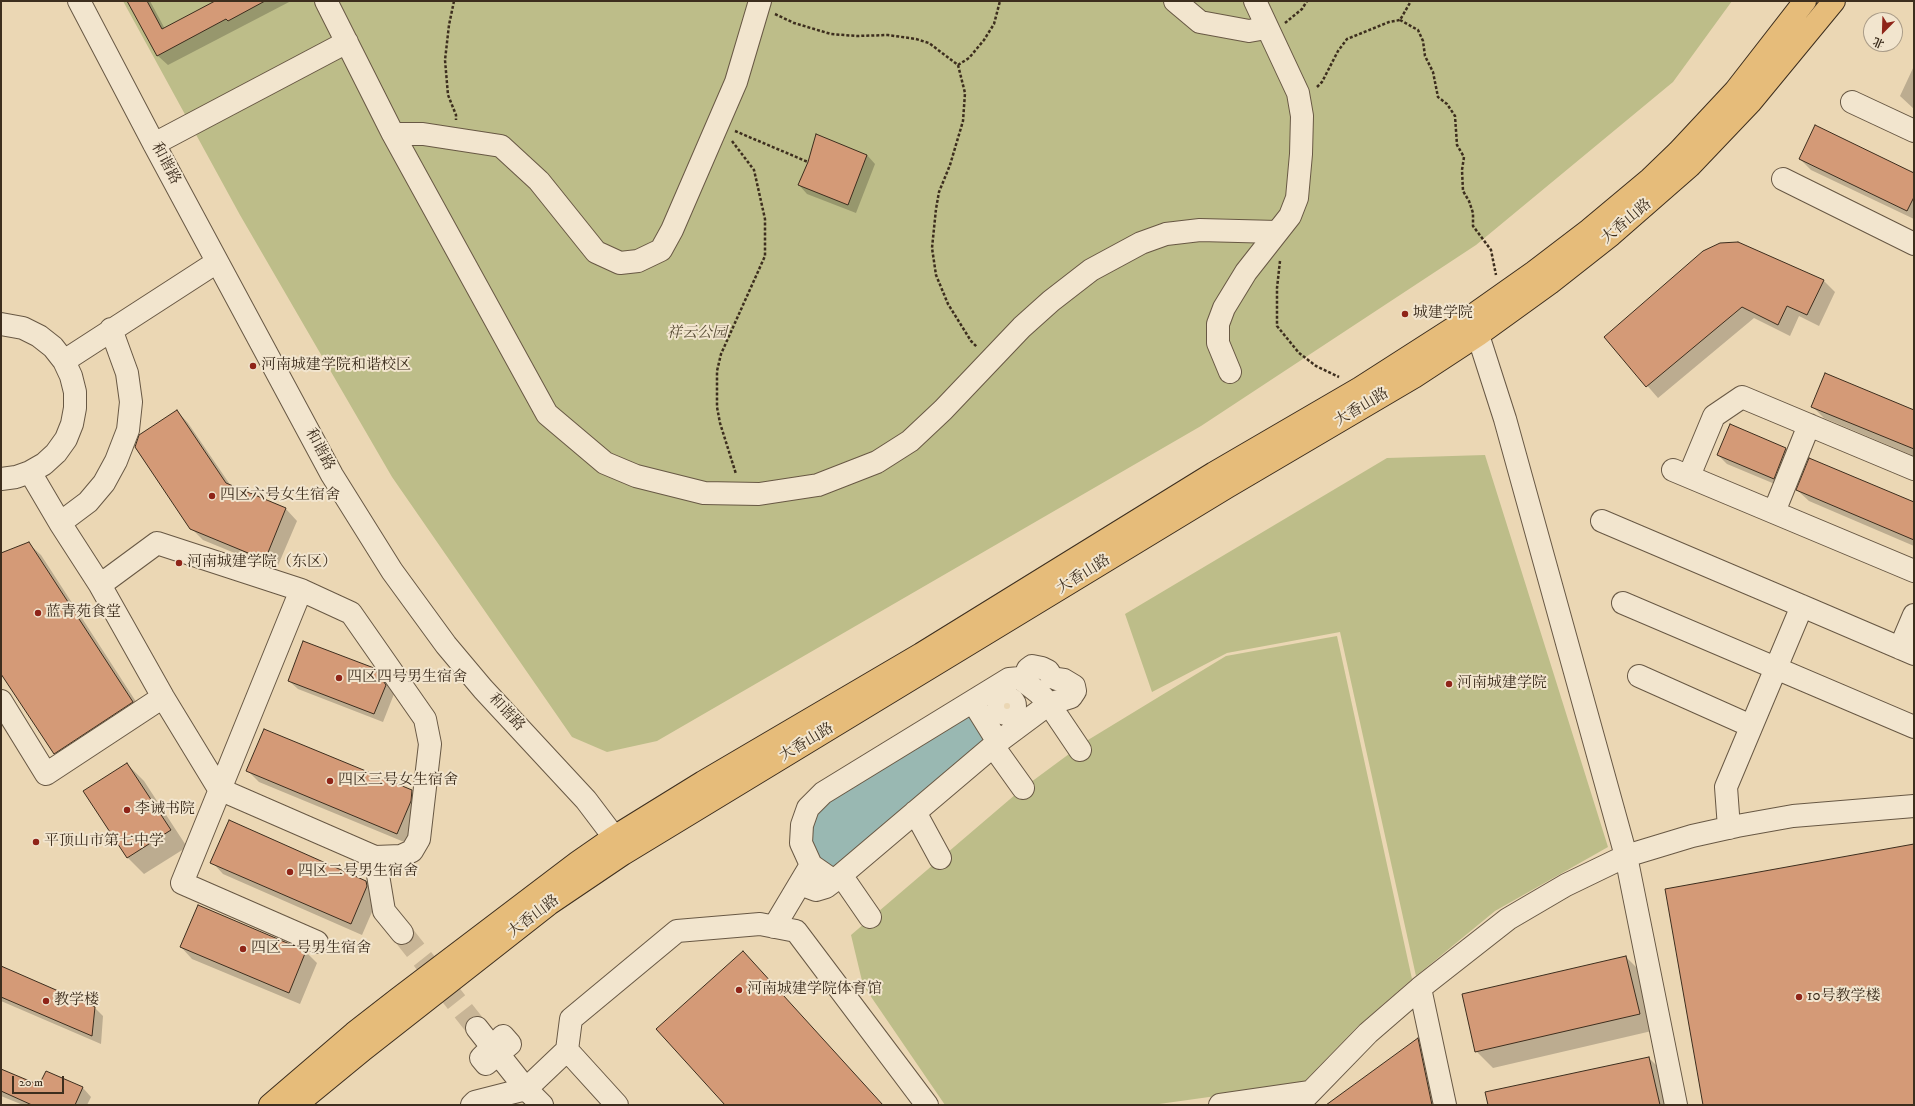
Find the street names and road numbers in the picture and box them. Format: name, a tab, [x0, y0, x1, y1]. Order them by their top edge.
street label: 和谐路	[146, 140, 184, 188]
street label: 大香山路	[1598, 196, 1656, 248]
street label: 大香山路	[1332, 385, 1392, 431]
street label: 和谐路	[300, 426, 338, 474]
street label: 大香山路	[1054, 551, 1114, 599]
street label: 和谐路	[484, 690, 528, 736]
street label: 大香山路	[777, 720, 837, 766]
street label: 大香山路	[505, 892, 563, 942]

